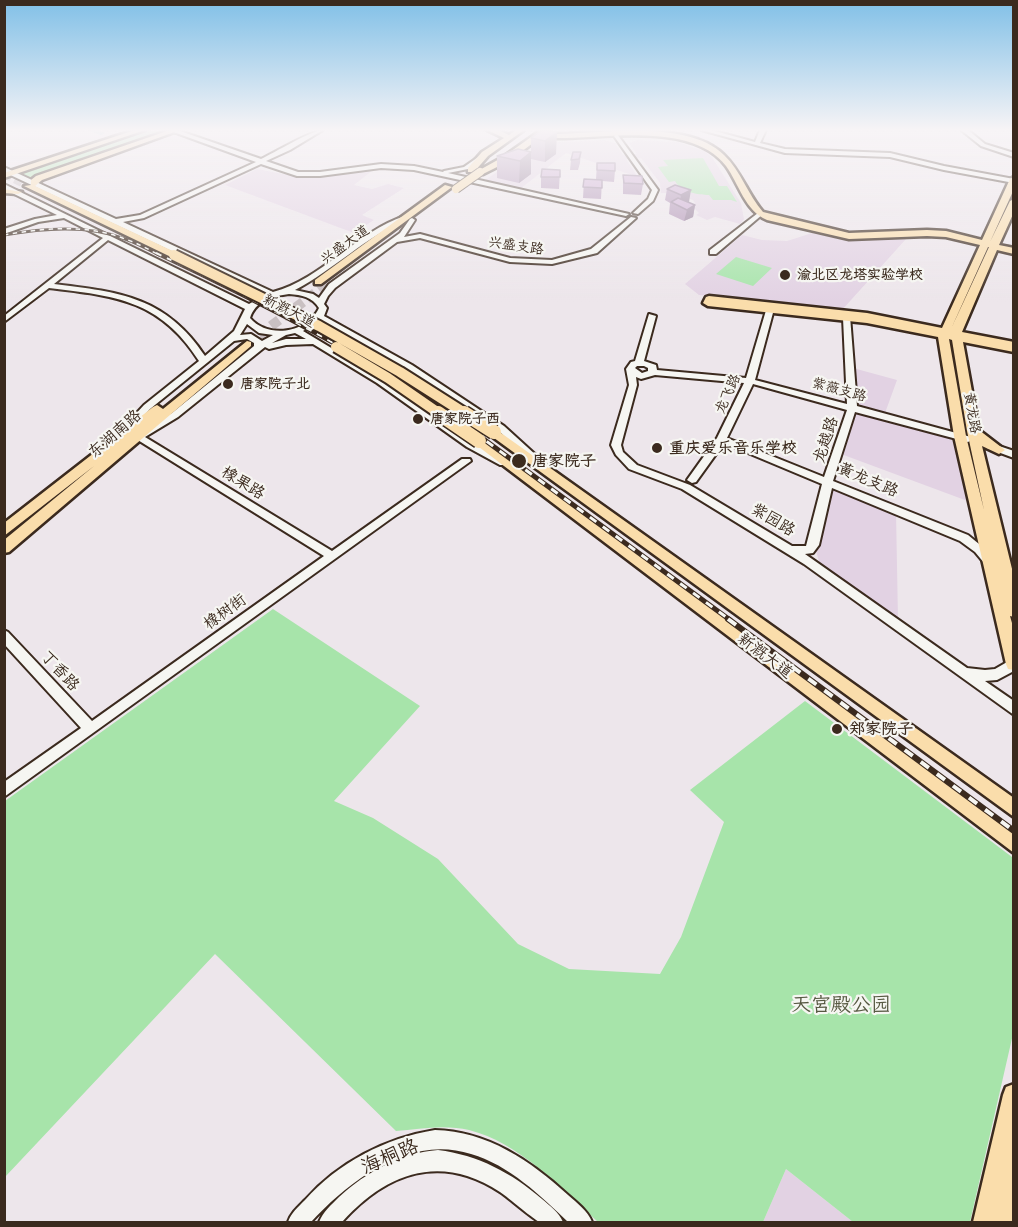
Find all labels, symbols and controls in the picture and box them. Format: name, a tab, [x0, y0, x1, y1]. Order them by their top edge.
street label: 兴盛大道	[317, 222, 373, 268]
street label: 兴盛支路	[487, 234, 545, 258]
place label: 渝北区龙塔实验学校	[797, 267, 923, 283]
marker: 渝北区龙塔实验学校	[778, 268, 792, 282]
street label: 新溉大道	[260, 291, 318, 331]
street label: 龙飞路	[712, 371, 744, 417]
street label: 紫薇支路	[810, 375, 868, 405]
place label: 唐家院子北	[240, 376, 310, 392]
marker: 唐家院子北	[221, 377, 235, 391]
street label: 黄龙路	[960, 391, 984, 435]
street label: 东湖南路	[85, 406, 145, 462]
place label: 唐家院子西	[430, 411, 500, 427]
marker: 唐家院子西	[411, 412, 425, 426]
street label: 龙越路	[809, 414, 843, 466]
place label: 重庆爱乐音乐学校	[669, 438, 797, 458]
marker: 重庆爱乐音乐学校	[650, 441, 664, 455]
place label: 唐家院子	[532, 451, 596, 471]
marker: 唐家院子	[510, 452, 528, 470]
street label: 黄龙支路	[835, 459, 901, 501]
street label: 橡果路	[218, 462, 268, 504]
street label: 紫园路	[747, 499, 799, 541]
street label: 橡树街	[200, 590, 250, 634]
street label: 新溉大道	[734, 629, 796, 683]
street label: 丁香路	[37, 647, 83, 695]
place label: 郑家院子	[849, 719, 913, 739]
marker: 郑家院子	[830, 722, 844, 736]
park label: 天宫殿公园	[791, 993, 891, 1017]
street label: 海桐路	[358, 1134, 422, 1180]

